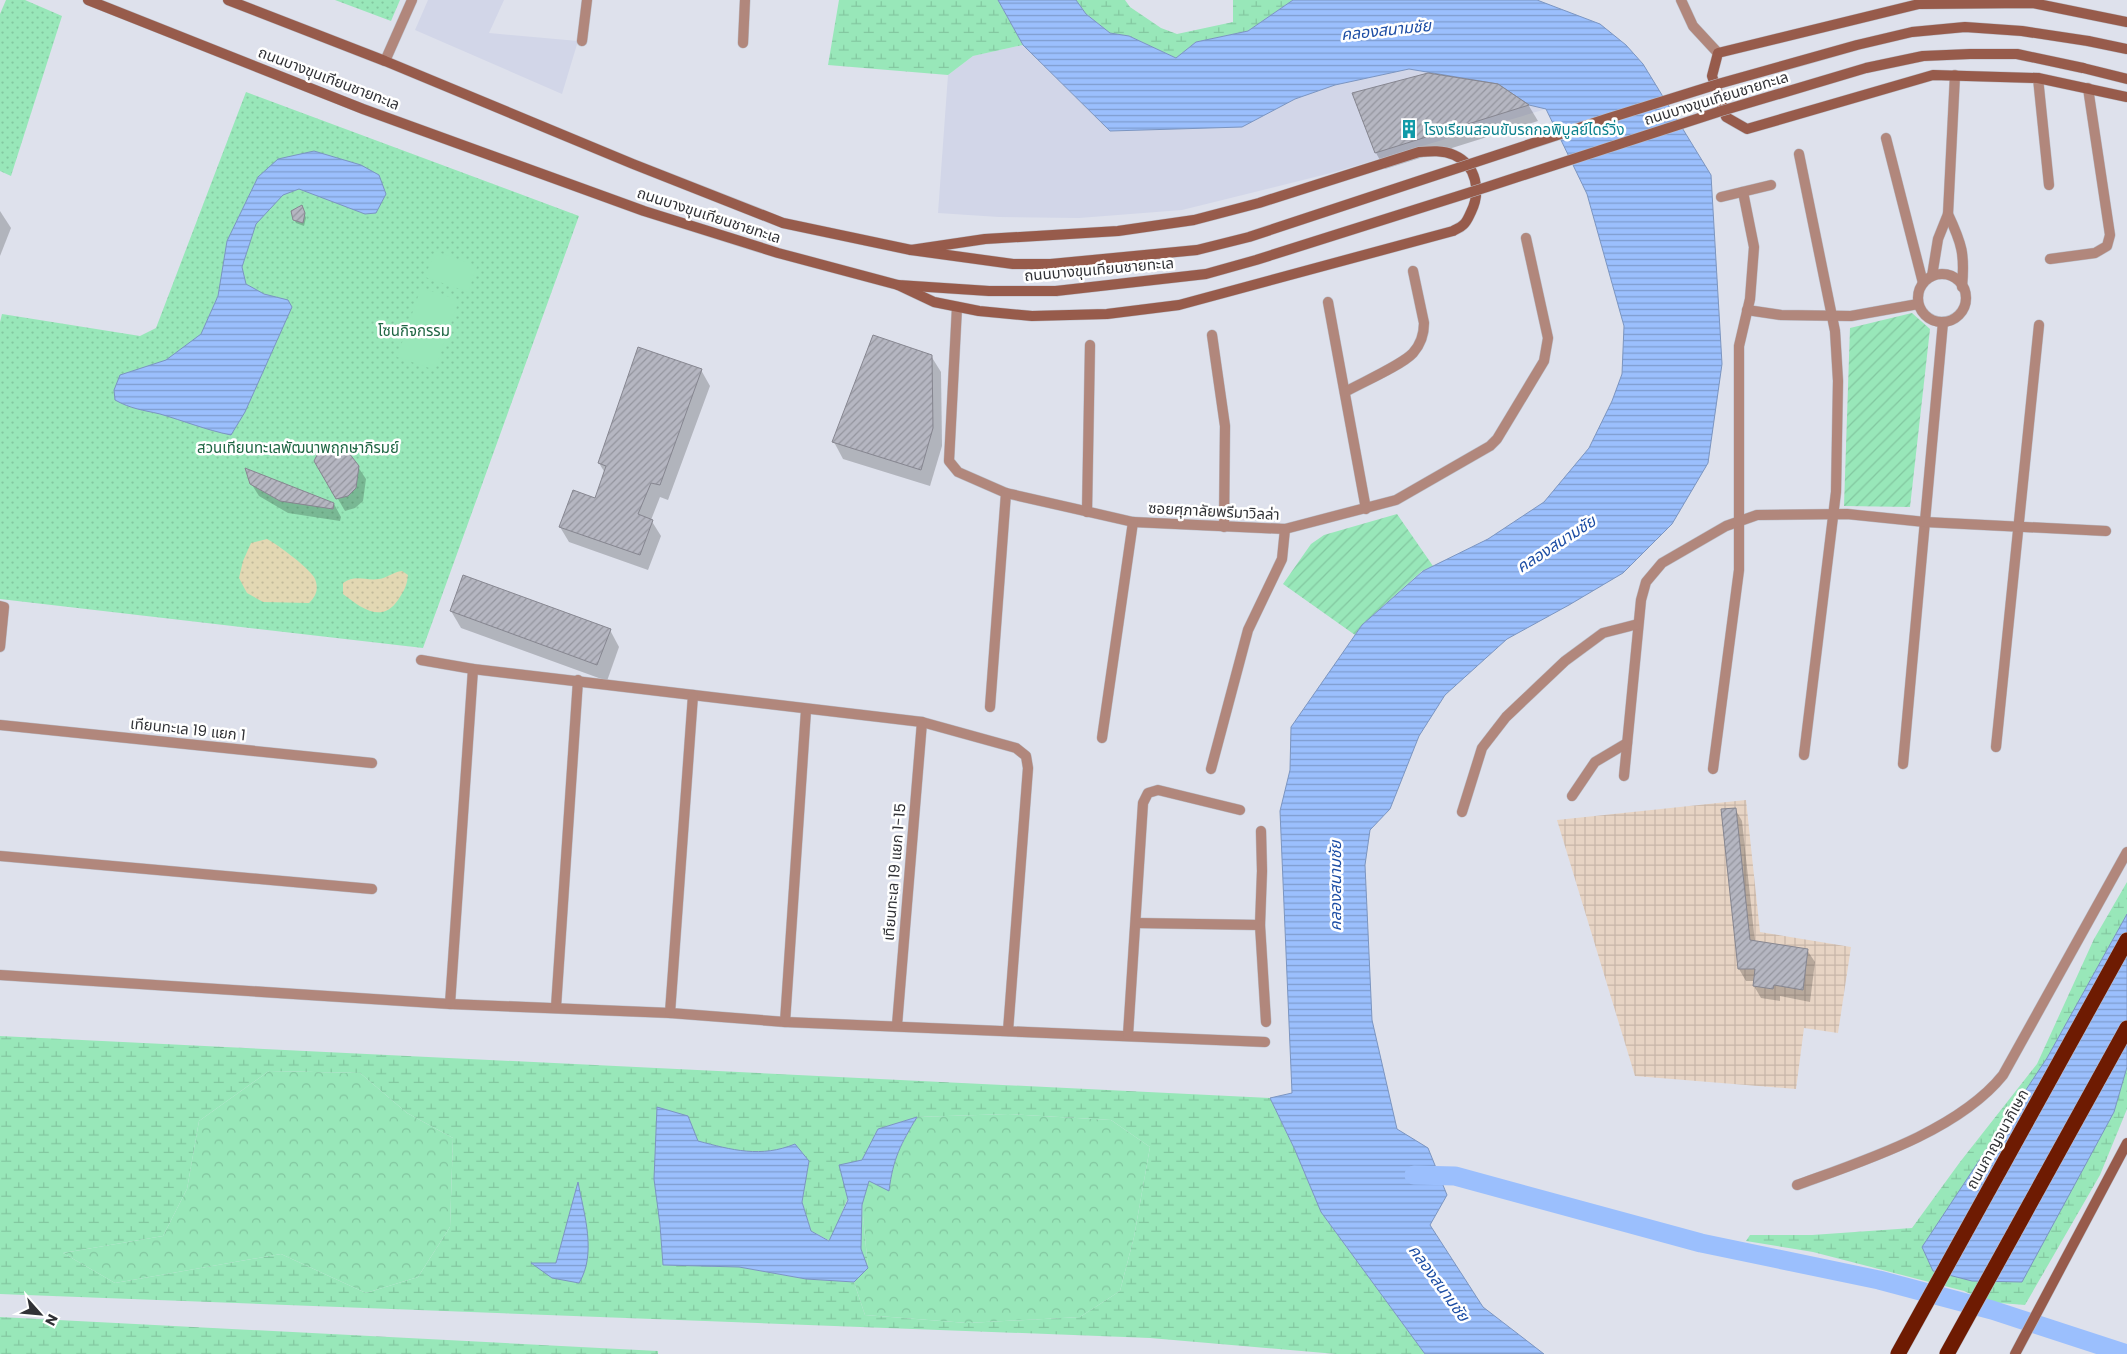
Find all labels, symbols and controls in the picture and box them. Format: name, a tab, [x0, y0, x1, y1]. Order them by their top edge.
water label: คลองสนามชัย	[1340, 14, 1434, 46]
street label: ถนนบางขุนเทียนชายทะเล	[255, 41, 403, 115]
street label: ถนนบางขุนเทียนชายทะเล	[1641, 66, 1791, 130]
building icon: โรงเรียนสอนขับรถกอพิบูลย์ไดร์วิ่ง	[1398, 118, 1420, 140]
place label: โรงเรียนสอนขับรถกอพิบูลย์ไดร์วิ่ง	[1424, 119, 1625, 140]
street label: ถนนบางขุนเทียนชายทะเล	[634, 182, 784, 248]
street label: ถนนบางขุนเทียนชายทะเล	[1023, 252, 1175, 286]
park label: โซนกิจกรรม	[378, 320, 450, 341]
park label: สวนเทียนทะเลพัฒนาพฤกษาภิรมย์	[197, 437, 399, 458]
street label: ซอยศุภาลัยพรีมาวิลล่า	[1148, 497, 1280, 525]
water label: คลองสนามชัย	[1512, 509, 1601, 578]
street label: เทียนทะเล 19 แยก 1	[129, 713, 247, 745]
street label: เทียนทะเล 19 แยก 1-15	[878, 802, 910, 942]
water label: คลองสนามชัย	[1324, 839, 1347, 931]
street label: ถนนกาญจนาภิเษก	[1961, 1085, 2033, 1193]
water label: คลองสนามชัย	[1403, 1240, 1476, 1328]
north arrow	[15, 1289, 65, 1339]
text: N	[40, 1311, 63, 1329]

